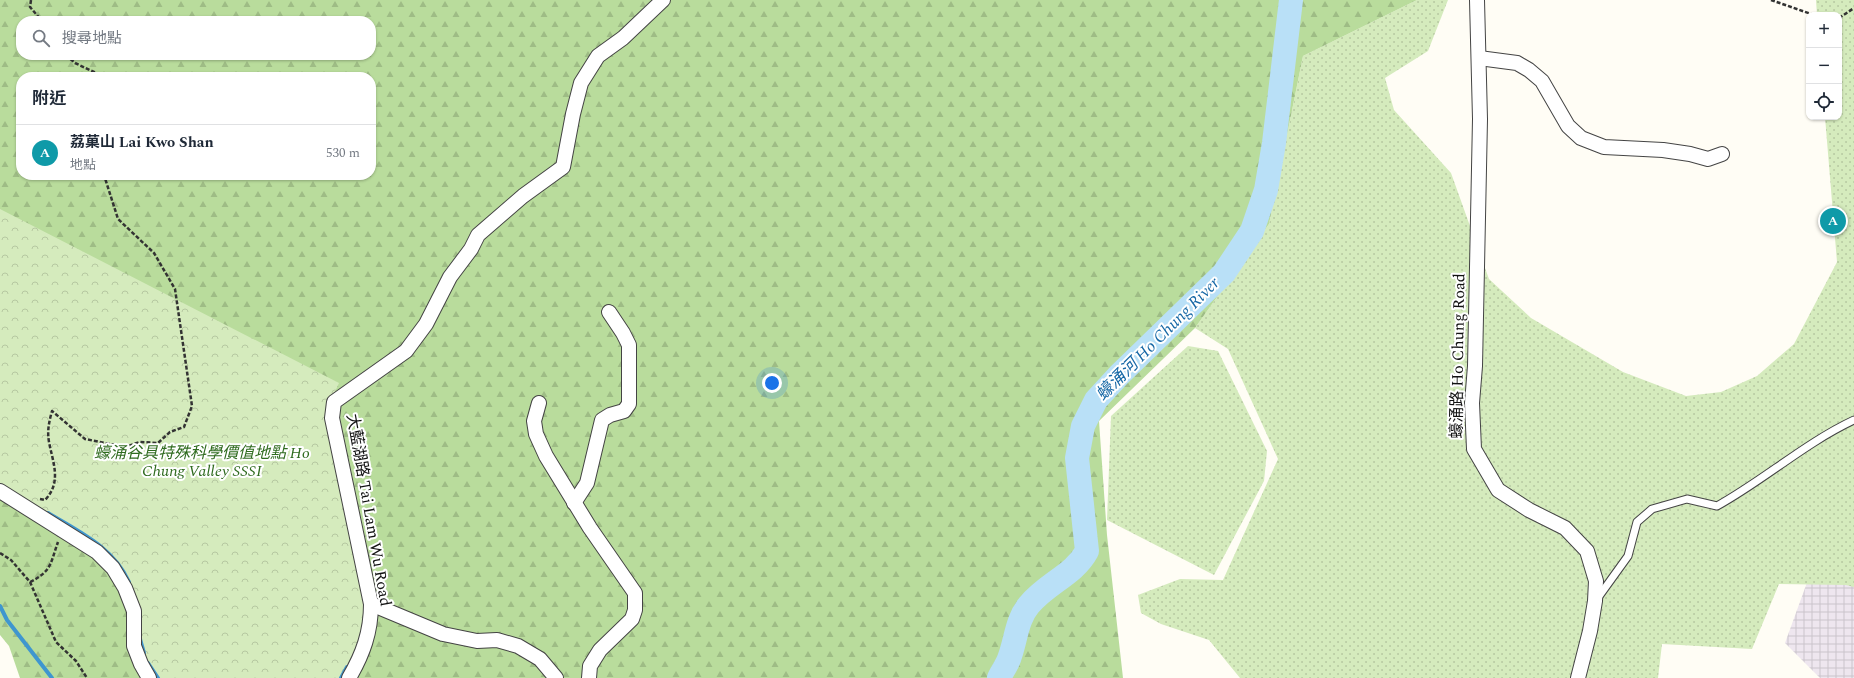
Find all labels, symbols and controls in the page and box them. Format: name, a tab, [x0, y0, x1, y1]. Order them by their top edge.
map controls	[1806, 12, 1842, 120]
button: +	[1806, 12, 1842, 48]
search box	[16, 16, 376, 60]
icon: search	[30, 27, 52, 49]
text: 搜尋地點	[62, 27, 122, 50]
button: −	[1806, 48, 1842, 84]
button: locate	[1806, 84, 1842, 120]
text: 附近	[32, 86, 66, 112]
text: 荔菓山 Lai Kwo Shan	[70, 131, 214, 154]
text: A	[40, 143, 50, 163]
text: 530 m	[326, 143, 360, 163]
text: 地點	[70, 155, 96, 175]
pin: A	[1820, 206, 1846, 236]
water label: 蠔涌河 Ho Chung River	[1090, 271, 1226, 407]
street label: 蠔涌路 Ho Chung Road	[1445, 273, 1471, 439]
your location	[762, 373, 782, 393]
street label: 大藍湖路 Tai Lam Wu Road	[340, 412, 398, 608]
park label: 蠔涌谷具特殊科學價值地點 Ho Chung Valley SSSI	[94, 441, 310, 483]

